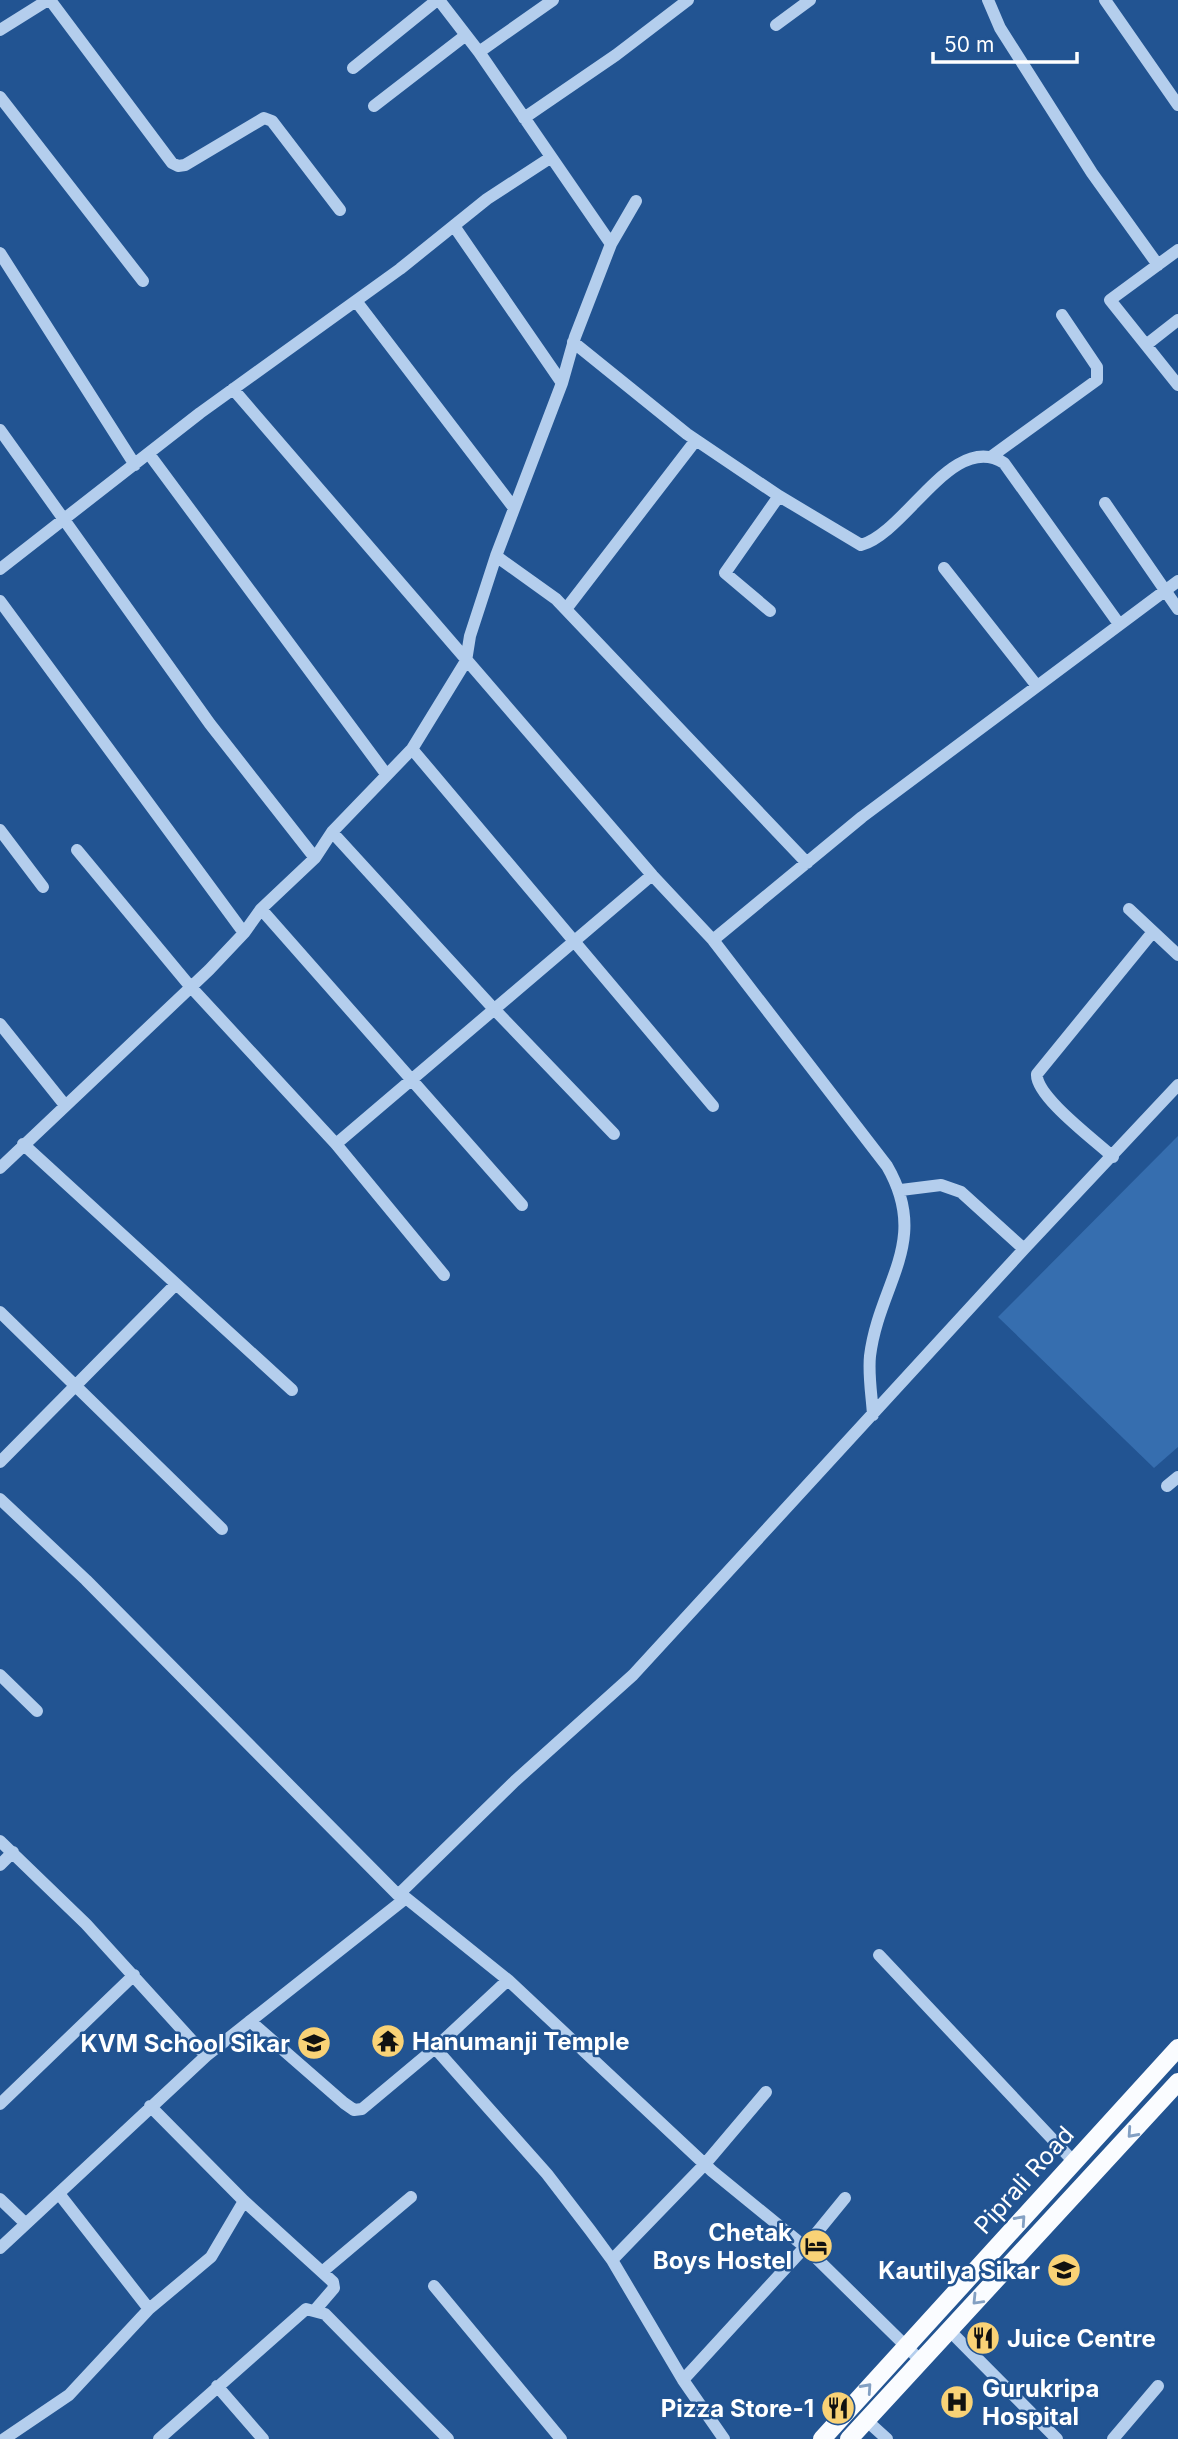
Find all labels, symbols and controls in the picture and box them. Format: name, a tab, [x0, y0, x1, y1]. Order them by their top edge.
scale bar	[933, 21, 1076, 65]
text: 50 m	[944, 32, 994, 57]
temple icon: Hanumanji Temple	[369, 2022, 407, 2060]
school or university icon: KVM School Sikar	[295, 2024, 333, 2062]
place label: Hanumanji Temple	[412, 2027, 630, 2056]
place label: KVM School Sikar	[81, 2029, 290, 2058]
street label: Piprali Road	[968, 2120, 1080, 2240]
one-way arrow	[1128, 2125, 1140, 2138]
one-way arrow	[1012, 2215, 1025, 2228]
place label: Chetak Boys Hostel	[653, 2218, 792, 2275]
hotel icon: Chetak Boys Hostel	[797, 2227, 835, 2265]
school or university icon: Kautilya Sikar	[1045, 2251, 1083, 2289]
place label: Kautilya Sikar	[878, 2256, 1040, 2285]
one-way arrow	[973, 2291, 986, 2304]
restaurant icon: Juice Centre	[964, 2319, 1002, 2357]
place label: Juice Centre	[1007, 2324, 1156, 2353]
place label: Gurukripa Hospital	[982, 2374, 1099, 2431]
one-way arrow	[859, 2383, 872, 2396]
hospital icon: Gurukripa Hospital	[938, 2383, 976, 2421]
restaurant icon: Pizza Store-1	[819, 2389, 857, 2427]
place label: Pizza Store-1	[661, 2394, 814, 2423]

